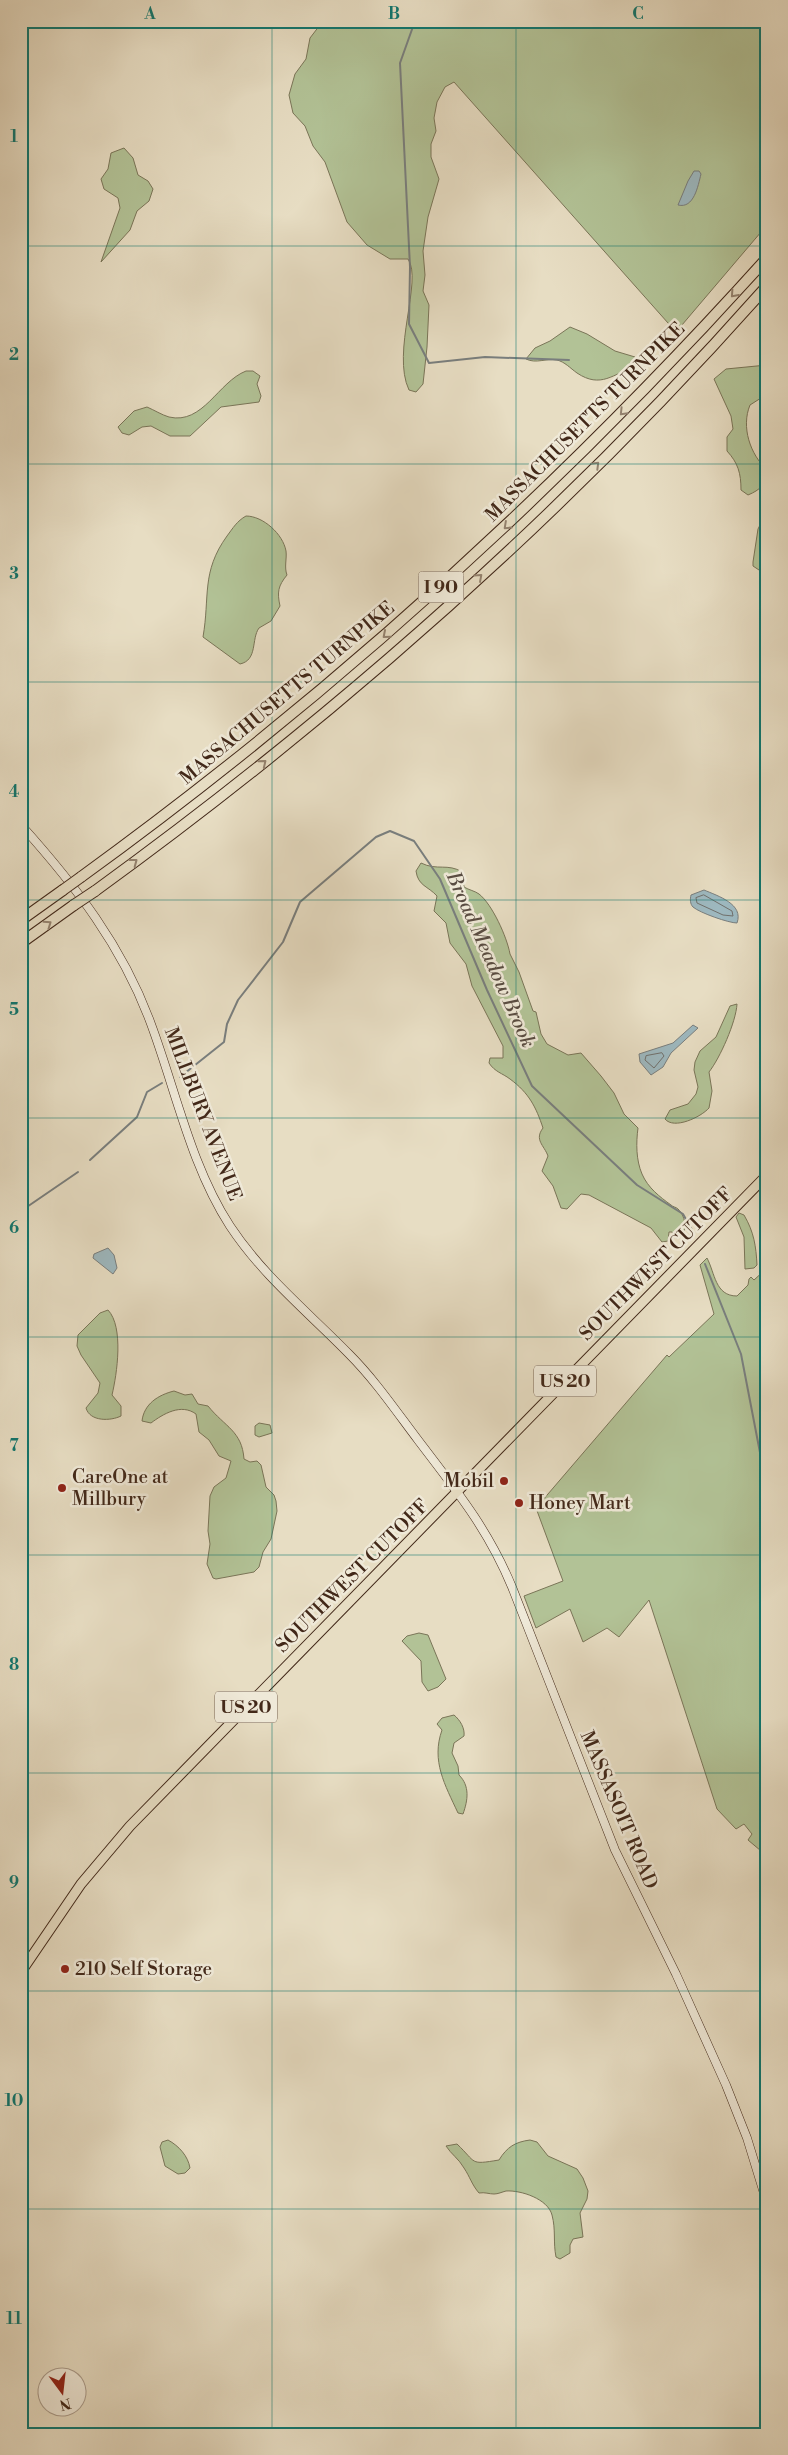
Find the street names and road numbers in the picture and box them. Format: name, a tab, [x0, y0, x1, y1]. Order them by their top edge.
street label: MASSACHUSETTS TURNPIKE	[480, 317, 690, 527]
road number: I 90	[418, 572, 464, 602]
street label: MASSACHUSETTS TURNPIKE	[175, 596, 399, 790]
street label: MILLBURY AVENUE	[159, 1024, 247, 1204]
street label: SOUTHWEST CUTOFF	[574, 1182, 738, 1346]
road number: US 20	[534, 1365, 596, 1396]
street label: SOUTHWEST CUTOFF	[270, 1494, 434, 1658]
road number: US 20	[215, 1691, 277, 1722]
street label: MASSASOIT ROAD	[575, 1727, 663, 1893]

